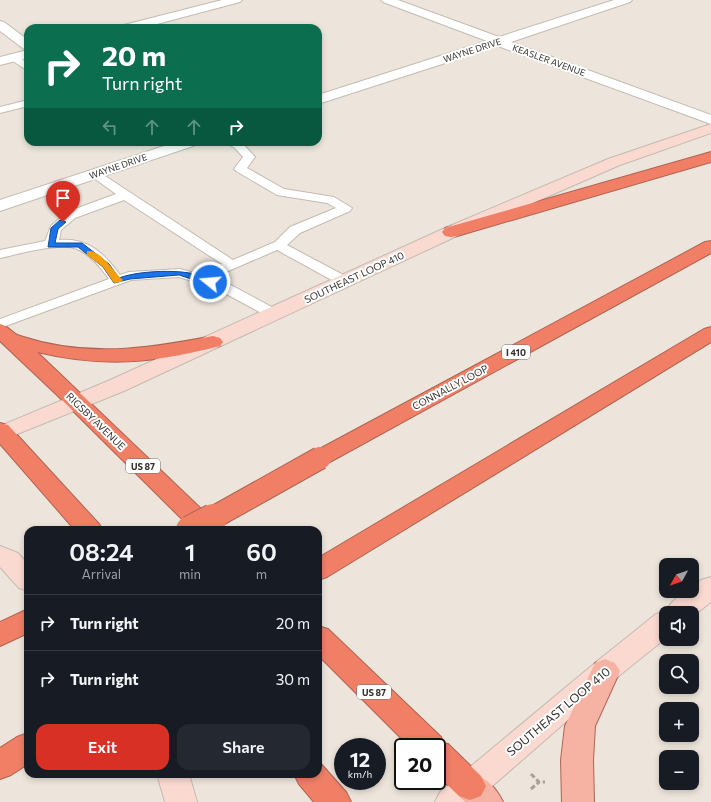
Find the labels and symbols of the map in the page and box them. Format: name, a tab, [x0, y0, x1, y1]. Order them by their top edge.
street label: WAYNE DRIVE	[442, 35, 502, 65]
street label: KEASLER AVENUE	[511, 42, 587, 78]
street label: WAYNE DRIVE	[88, 151, 148, 181]
pin	[46, 181, 80, 222]
street label: SOUTHEAST LOOP 410	[302, 249, 406, 305]
position arrow	[189, 261, 231, 303]
road number: I 410	[502, 345, 530, 359]
street label: CONNALLY LOOP	[410, 362, 490, 412]
street label: RIGSBY AVENUE	[64, 390, 128, 452]
road number: US 87	[126, 459, 160, 473]
north arrow	[659, 558, 699, 598]
street label: SOUTHEAST LOOP 410	[504, 664, 613, 758]
road number: US 87	[357, 685, 391, 699]
speed limit sign: 20	[394, 738, 446, 790]

